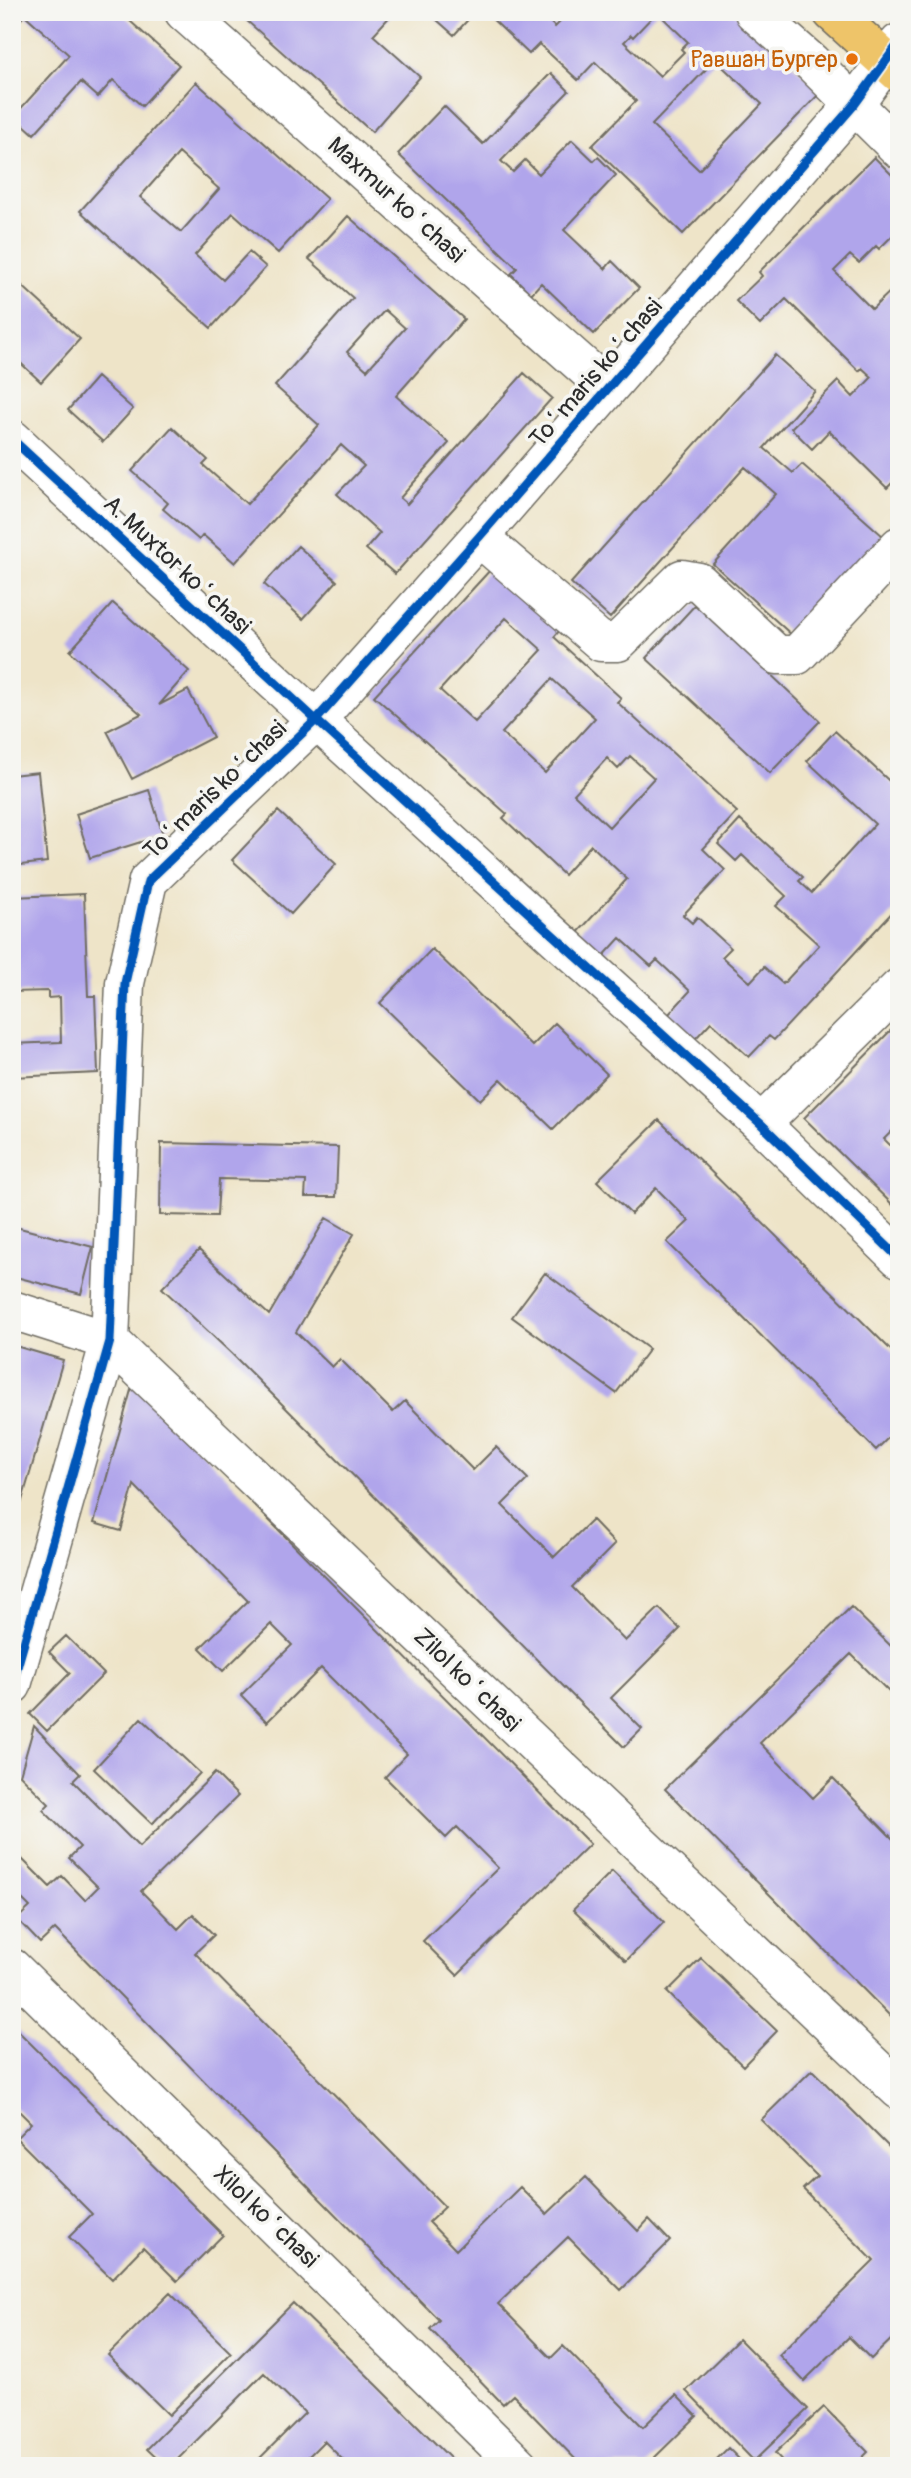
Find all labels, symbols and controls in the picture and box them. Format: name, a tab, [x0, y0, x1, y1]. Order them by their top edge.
place label: Равшан Бургер	[690, 45, 838, 74]
marker: Равшан Бургер	[844, 51, 860, 67]
street label: Maxmur koʻchasi	[321, 131, 471, 269]
street label: Toʻmaris koʻchasi	[523, 293, 669, 453]
street label: A. Muxtor koʻchasi	[97, 489, 257, 641]
street label: Toʻmaris koʻchasi	[137, 714, 293, 866]
street label: Zilol koʻchasi	[408, 1622, 526, 1738]
street label: Xilol koʻchasi	[208, 2160, 324, 2274]

